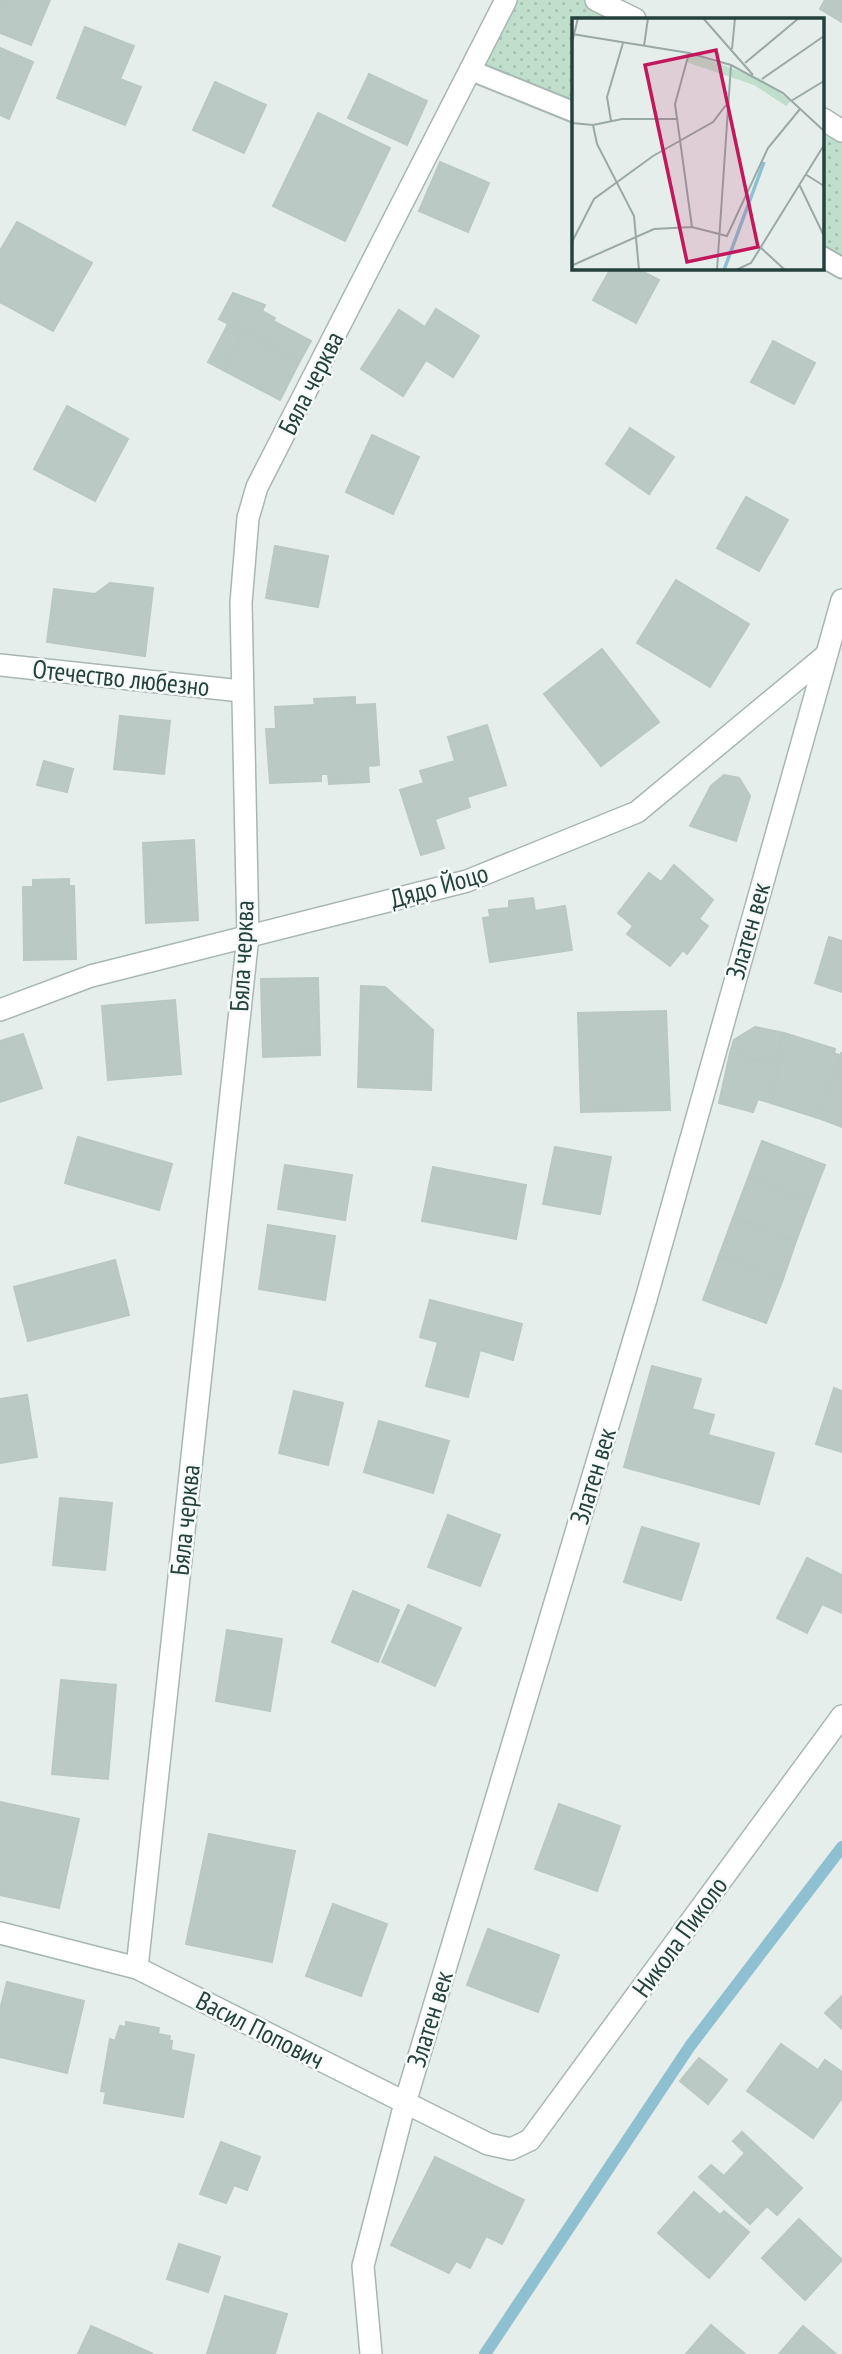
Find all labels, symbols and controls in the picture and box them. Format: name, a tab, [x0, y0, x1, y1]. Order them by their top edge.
inset map	[572, 18, 824, 270]
street label: Бяла черква	[271, 326, 351, 440]
street label: Отечество любезно	[31, 652, 211, 703]
street label: Дядо Йоцо	[386, 856, 492, 915]
street label: Златен век	[718, 879, 777, 983]
street label: Бяла черква	[222, 899, 261, 1012]
street label: Златен век	[562, 1424, 623, 1528]
street label: Бяла черква	[162, 1463, 207, 1577]
street label: Никола Пиколо	[625, 1870, 734, 2003]
street label: Златен век	[399, 1967, 460, 2071]
street label: Васил Попович	[191, 1983, 330, 2076]

